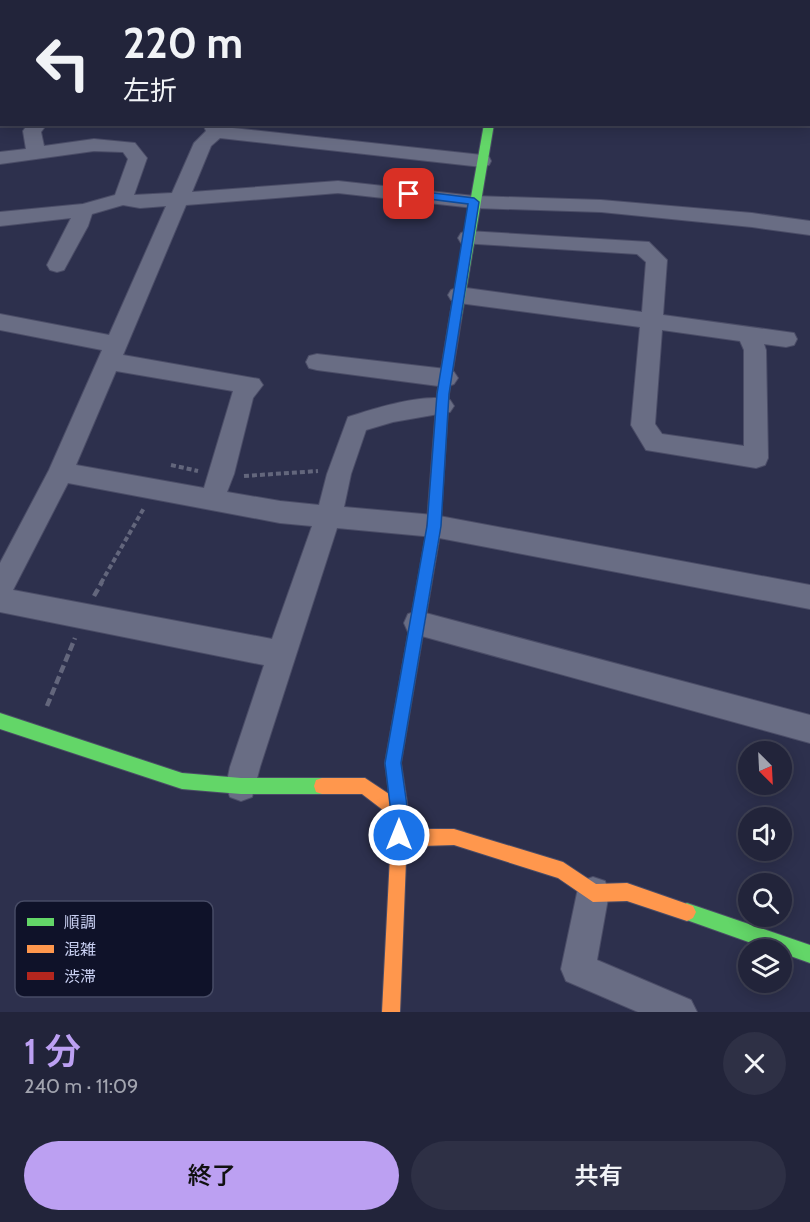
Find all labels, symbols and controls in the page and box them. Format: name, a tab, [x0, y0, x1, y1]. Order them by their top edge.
text: 220 m	[123, 17, 243, 69]
icon: left	[24, 24, 102, 102]
text: 左折	[123, 74, 177, 107]
pin	[383, 168, 434, 219]
icon: arrive	[392, 177, 425, 210]
north arrow	[738, 741, 792, 795]
map controls	[738, 741, 792, 993]
position arrow	[367, 803, 431, 867]
button: sound	[738, 807, 792, 861]
button: search	[738, 873, 792, 927]
legend	[15, 901, 213, 997]
text: 順調	[64, 913, 96, 932]
button: layers	[738, 939, 792, 993]
text: 混雑	[64, 940, 96, 959]
text: 渋滞	[64, 967, 96, 986]
text: 1 分	[24, 1029, 81, 1073]
button: close	[723, 1032, 786, 1095]
text: 240 m · 11:09	[24, 1074, 138, 1098]
button: 終了	[24, 1141, 399, 1210]
button: 共有	[411, 1141, 786, 1210]

